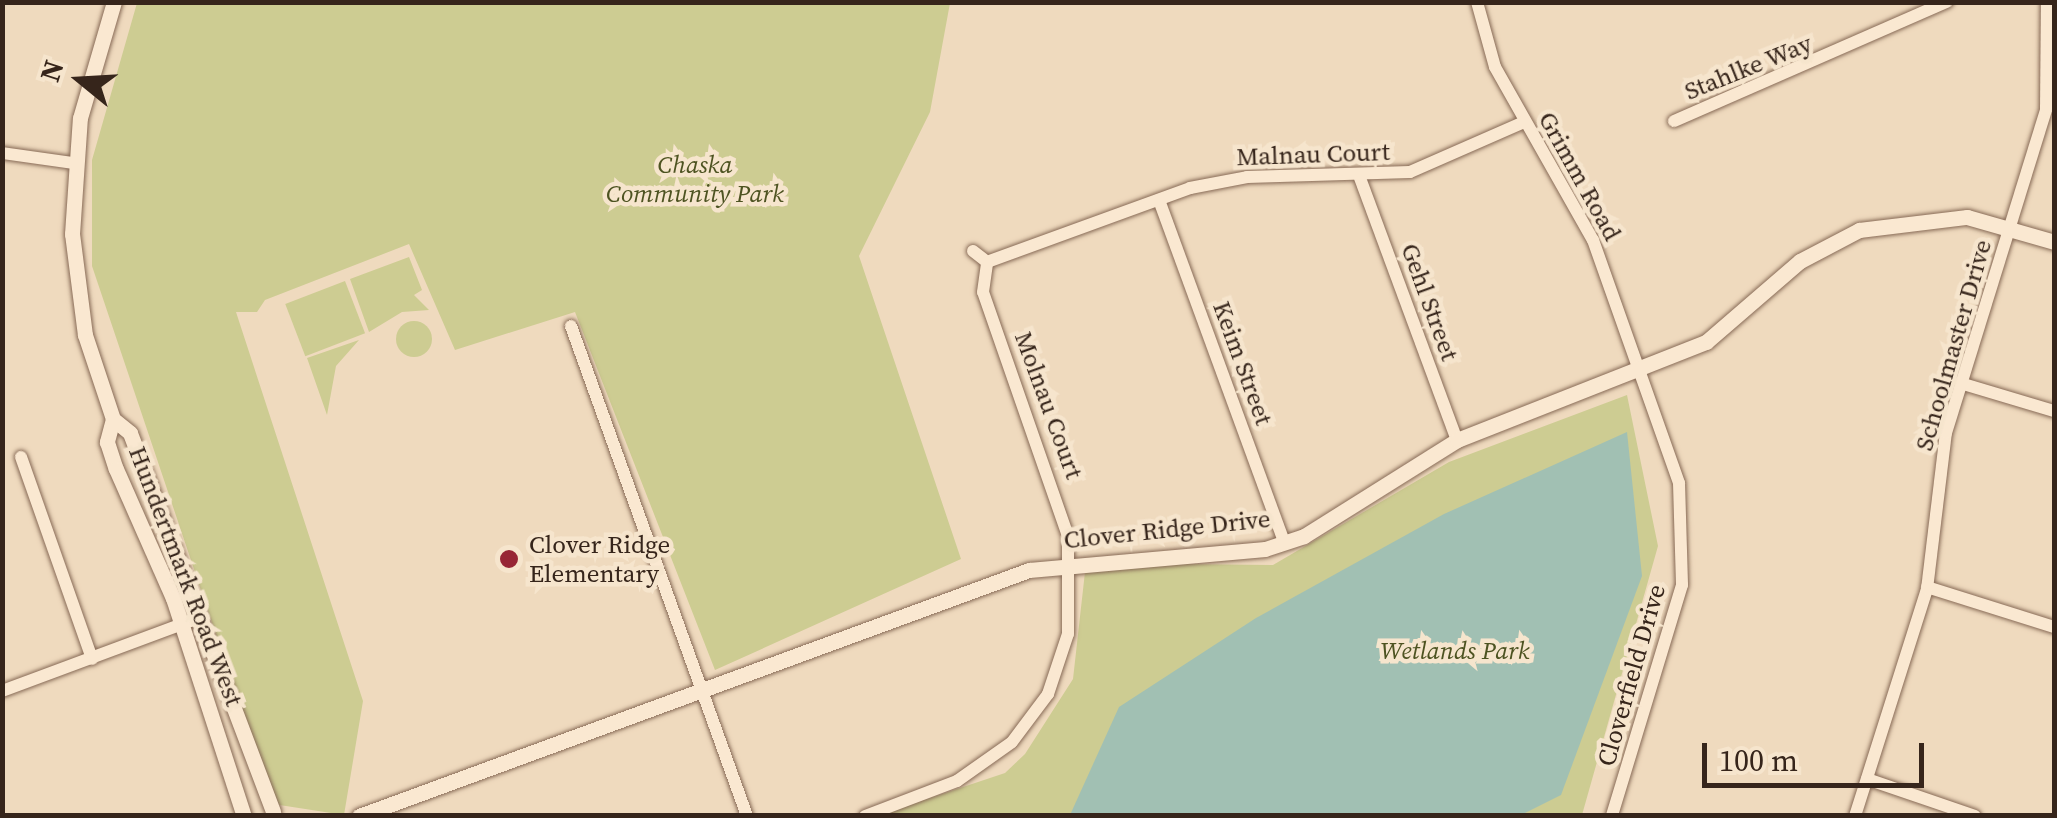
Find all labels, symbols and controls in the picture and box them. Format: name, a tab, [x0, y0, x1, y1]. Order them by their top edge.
street label: Stahlke Way	[1680, 28, 1816, 106]
north arrow	[30, 30, 130, 130]
text: N	[30, 55, 73, 86]
street label: Grimm Road	[1532, 106, 1628, 246]
street label: Malnau Court	[1236, 136, 1390, 172]
park label: Chaska Community Park	[606, 150, 784, 209]
street label: Schoolmaster Drive	[1909, 236, 1997, 454]
street label: Gehl Street	[1395, 239, 1465, 365]
street label: Keim Street	[1207, 297, 1279, 429]
street label: Molnau Court	[1009, 327, 1089, 483]
street label: Hundertmark Road West	[122, 442, 250, 710]
street label: Clover Ridge Drive	[1062, 503, 1272, 555]
place label: Clover Ridge Elementary	[529, 530, 670, 589]
marker: Clover Ridge Elementary	[498, 548, 520, 570]
street label: Cloverfield Drive	[1591, 581, 1671, 769]
park label: Wetlands Park	[1380, 635, 1530, 665]
scale bar	[1707, 723, 1930, 785]
text: 100 m	[1719, 740, 1798, 781]

